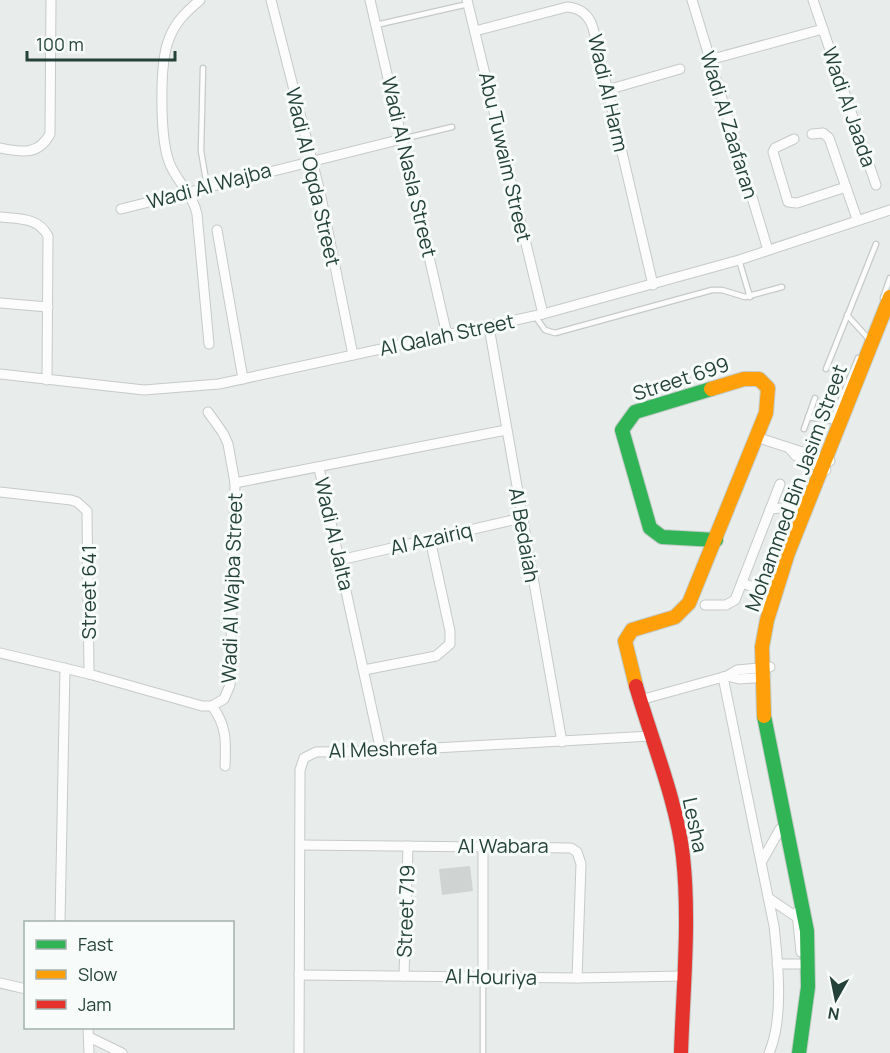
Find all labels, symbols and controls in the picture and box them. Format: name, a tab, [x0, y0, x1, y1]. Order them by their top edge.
scale bar	[27, 24, 176, 62]
text: 100 m	[36, 32, 84, 56]
street label: Wadi Al Harm	[582, 32, 635, 154]
street label: Wadi Al Jaada	[816, 43, 883, 170]
street label: Wadi Al Zaafaran	[694, 48, 765, 202]
street label: Abu Tuwaim Street	[473, 69, 538, 244]
street label: Wadi Al Nasla Street	[376, 74, 443, 260]
street label: Wadi Al Oqda Street	[280, 85, 347, 269]
street label: Wadi Al Wajba	[144, 156, 274, 215]
street label: Al Qalah Street	[377, 307, 517, 362]
street label: Street 699	[629, 350, 732, 407]
street label: Mohammed Bin Jasim Street	[738, 361, 853, 615]
street label: Wadi Al Jalta	[308, 475, 361, 593]
street label: Al Bedaiah	[503, 485, 546, 584]
street label: Wadi Al Wajba Street	[215, 492, 248, 684]
street label: Al Azairiq	[387, 516, 475, 561]
street label: Street 641	[75, 545, 102, 639]
street label: Al Meshrefa	[328, 733, 438, 764]
street label: Lesha	[677, 795, 714, 855]
street label: Al Wabara	[457, 832, 549, 859]
street label: Street 719	[390, 864, 421, 958]
legend	[24, 921, 234, 1029]
text: Fast	[78, 932, 113, 956]
text: Slow	[78, 962, 118, 986]
street label: Al Houriya	[445, 962, 537, 991]
north arrow	[806, 969, 866, 1029]
text: Jam	[78, 992, 112, 1016]
text: N	[826, 1002, 841, 1026]

